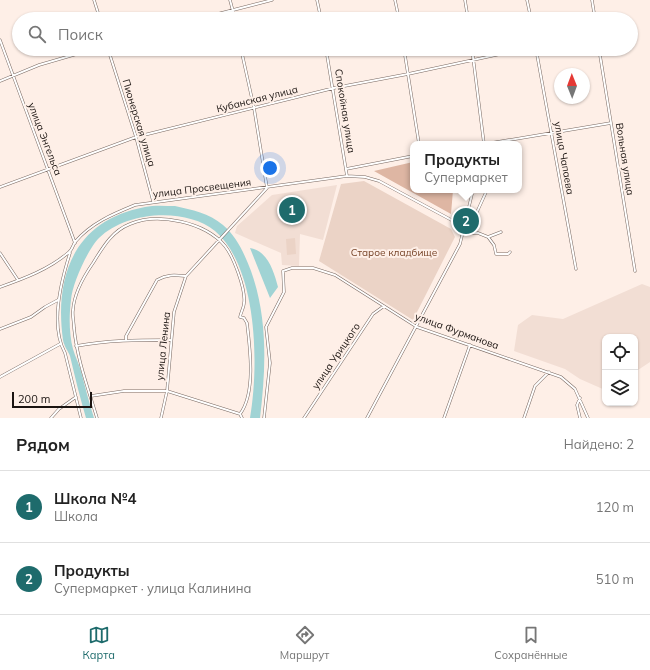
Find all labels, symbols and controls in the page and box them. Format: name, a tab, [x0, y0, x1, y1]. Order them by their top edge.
search box	[12, 12, 638, 56]
icon: search	[26, 23, 48, 45]
text: Поиск	[58, 25, 103, 44]
street label: Спокойная улица	[332, 68, 358, 154]
north arrow	[554, 68, 590, 104]
street label: Пионерская улица	[120, 78, 158, 168]
street label: Кубанская улица	[215, 83, 299, 115]
street label: улица Энгельса	[25, 101, 65, 177]
street label: улица Чапаева	[551, 120, 577, 196]
street label: Вольная улица	[613, 122, 637, 196]
popup	[410, 141, 522, 193]
text: Продукты	[424, 150, 500, 169]
your location	[260, 158, 280, 178]
text: Супермаркет	[424, 169, 508, 185]
street label: улица Просвещения	[152, 176, 252, 200]
pin: 1	[279, 195, 305, 225]
pin: 2	[453, 206, 479, 236]
park label: Старое кладбище	[351, 246, 438, 259]
street label: улица Фурманова	[413, 310, 501, 352]
street label: улица Ленина	[153, 311, 173, 381]
street label: улица Урицкого	[309, 320, 363, 392]
map controls	[602, 334, 638, 406]
button: locate	[602, 334, 638, 370]
button: layers	[602, 370, 638, 406]
scale bar	[12, 390, 92, 409]
text: 200 m	[18, 392, 50, 406]
text: Рядом	[16, 434, 70, 455]
text: Найдено: 2	[564, 436, 634, 452]
text: Школа №4	[54, 489, 136, 508]
text: 1	[25, 499, 33, 515]
text: 120 m	[596, 499, 634, 515]
text: Школа	[54, 508, 98, 524]
text: Продукты	[54, 561, 130, 580]
text: 2	[25, 571, 33, 587]
text: 510 m	[596, 571, 634, 587]
text: Супермаркет · улица Калинина	[54, 580, 251, 596]
tab: Карта	[82, 624, 115, 662]
tab: Маршрут	[280, 624, 329, 662]
tab: Сохранённые	[494, 624, 568, 662]

